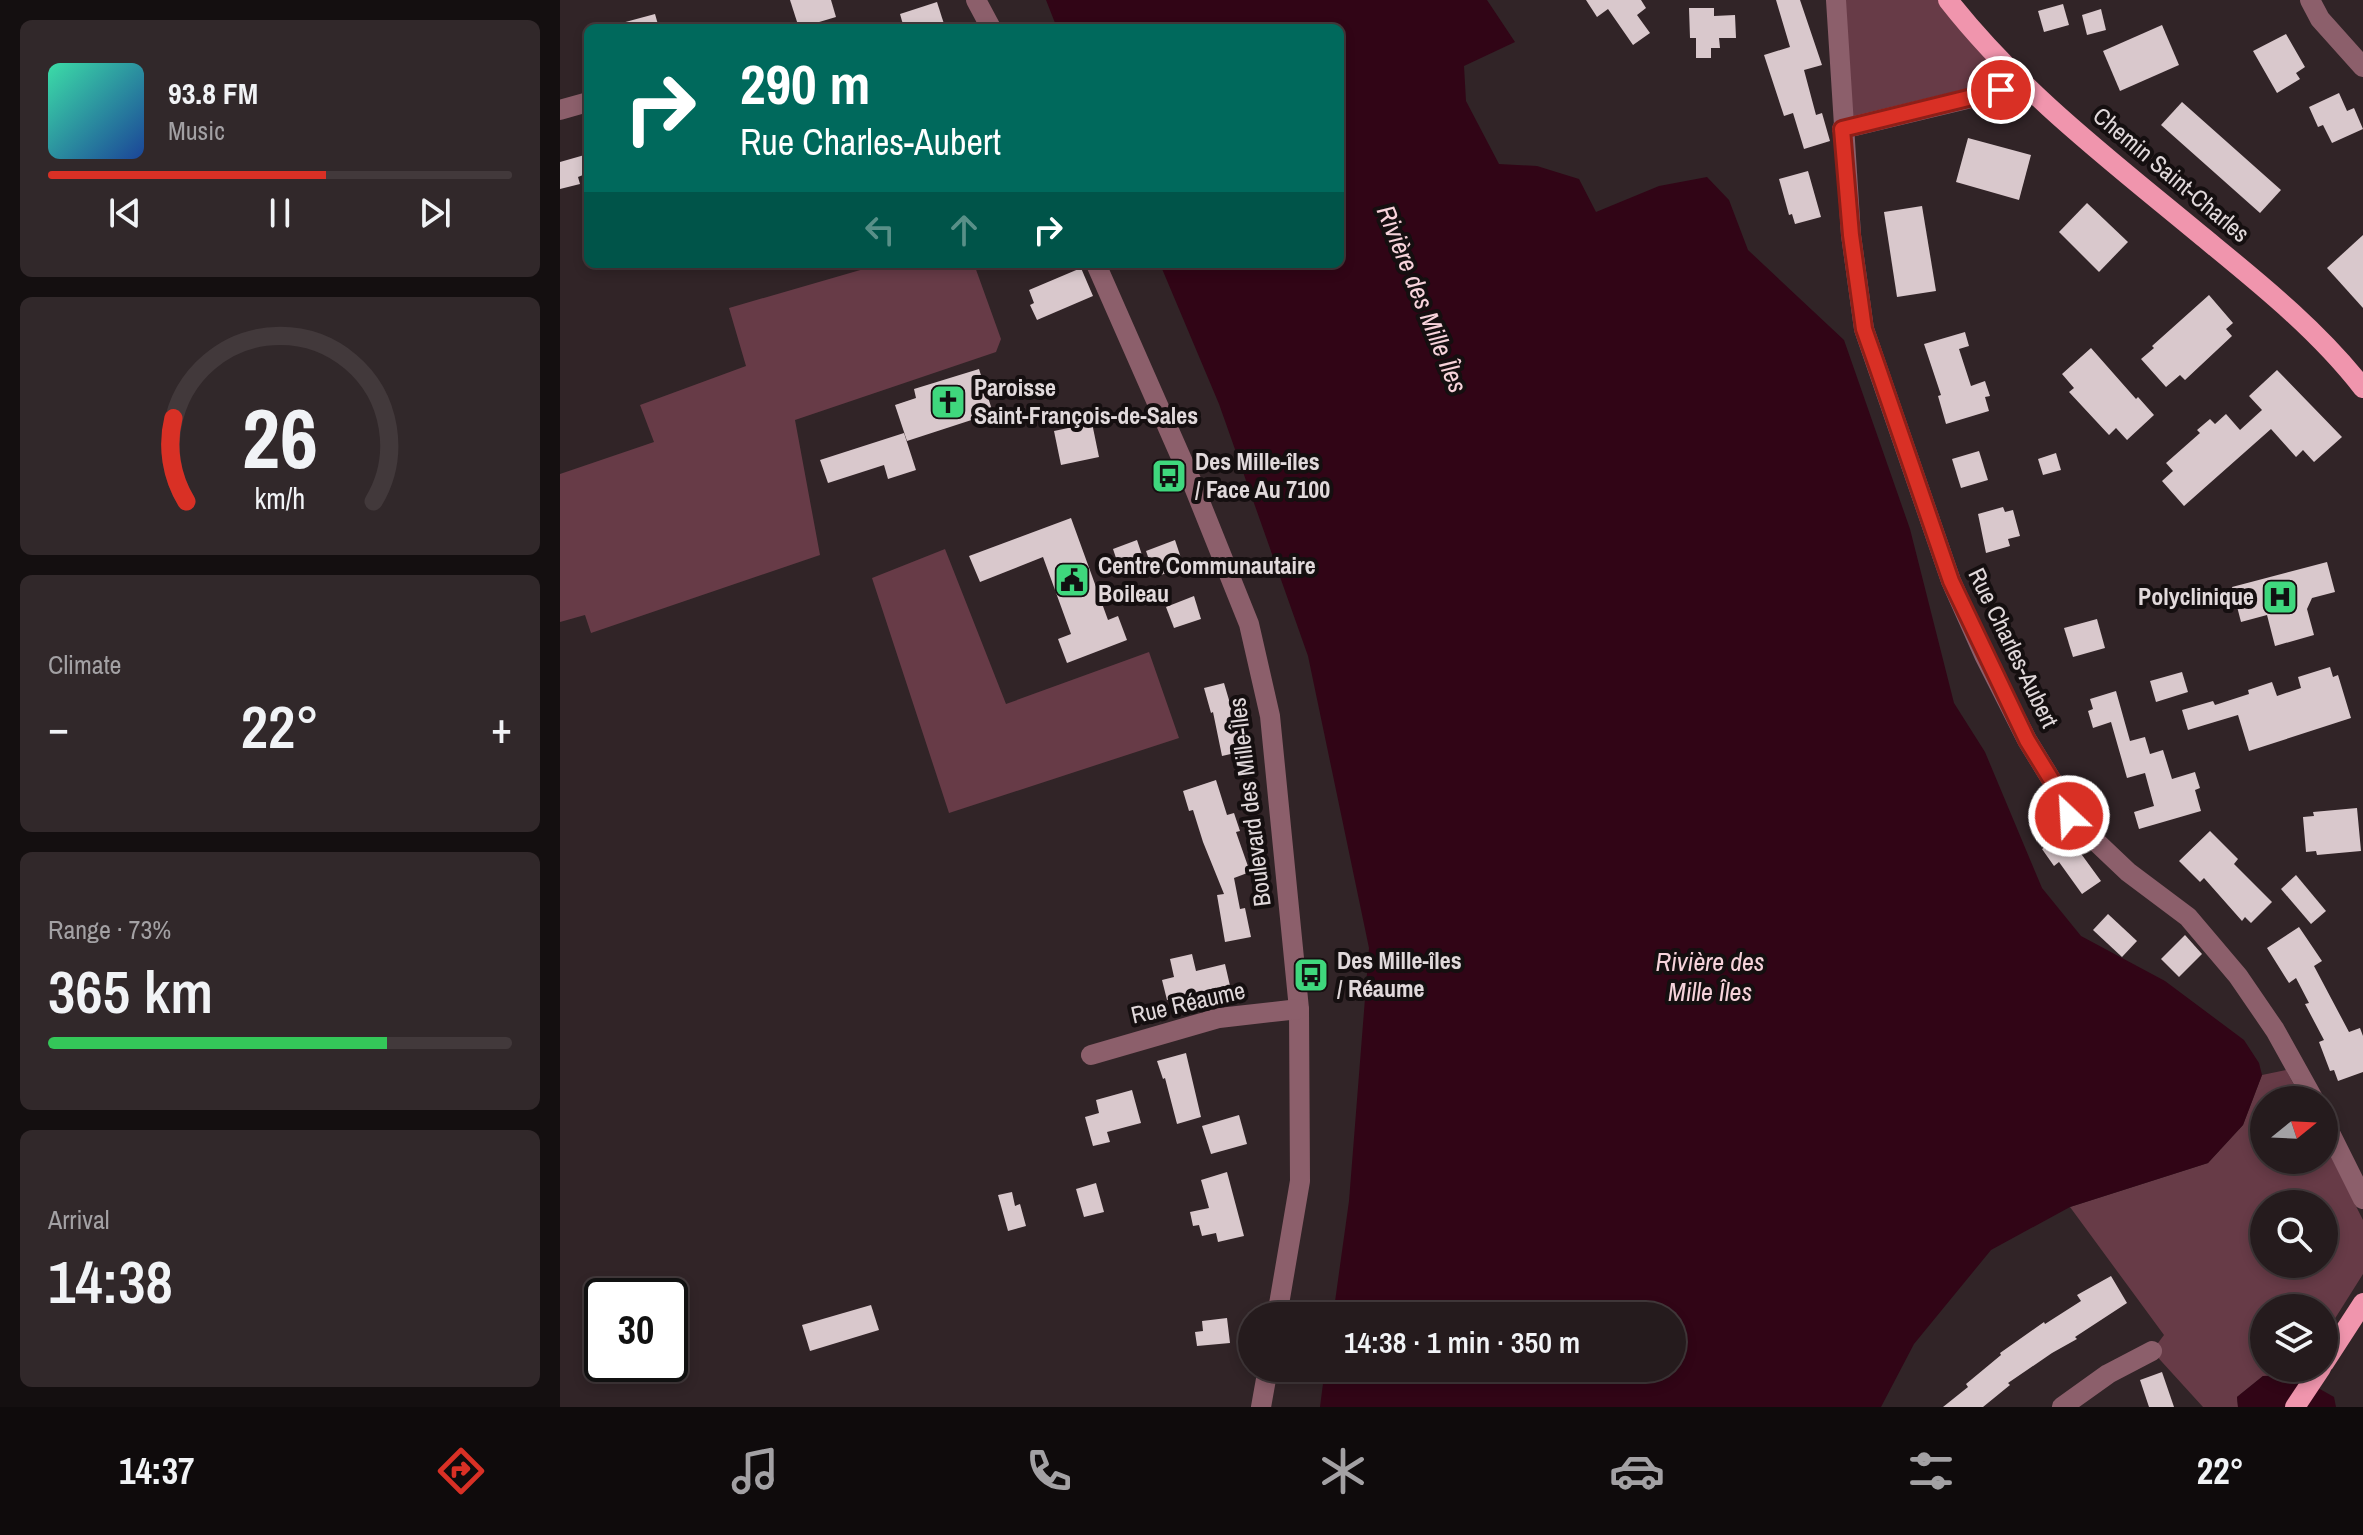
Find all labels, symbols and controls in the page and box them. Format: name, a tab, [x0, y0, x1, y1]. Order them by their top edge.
text: 290 m	[740, 46, 870, 121]
icon: right	[608, 56, 712, 160]
pin	[1967, 56, 2035, 124]
icon: arrive	[1979, 68, 2023, 112]
text: 93.8 FM	[168, 73, 258, 113]
street label: Chemin Saint-Charles	[2087, 99, 2256, 249]
text: Music	[168, 113, 225, 148]
text: Rue Charles-Aubert	[740, 118, 1001, 166]
icon: previous	[103, 191, 147, 235]
icon: pause	[258, 191, 302, 235]
icon: next	[413, 191, 457, 235]
water label: Rivière des Mille Îles	[1369, 200, 1476, 398]
icon: left	[858, 208, 902, 252]
icon: ahead	[942, 208, 986, 252]
icon: right	[1026, 208, 1070, 252]
place label: Paroisse Saint-François-de-Sales	[974, 371, 1198, 431]
text: 26	[242, 382, 318, 494]
church icon: Paroisse Saint-François-de-Sales	[929, 383, 967, 421]
place label: Des Mille-îles / Face Au 7100	[1195, 445, 1330, 505]
bus stop icon: Des Mille-îles / Face Au 7100	[1150, 457, 1188, 495]
text: km/h	[255, 479, 305, 518]
place label: Centre Communautaire Boileau	[1098, 549, 1316, 609]
public building icon: Centre Communautaire Boileau	[1053, 561, 1091, 599]
street label: Rue Charles-Aubert	[1961, 562, 2067, 733]
hospital icon: Polyclinique	[2261, 578, 2299, 616]
place label: Polyclinique	[2138, 580, 2254, 612]
text: Climate	[48, 647, 121, 682]
text: 22°	[241, 686, 319, 767]
street label: Boulevard des Mille-Îles	[1220, 696, 1278, 908]
text: −	[48, 697, 69, 757]
text: +	[491, 697, 512, 757]
position arrow	[2027, 774, 2111, 858]
text: Range · 73%	[48, 912, 171, 947]
place label: Des Mille-îles / Réaume	[1337, 944, 1462, 1004]
water label: Rivière des Mille Îles	[1655, 944, 1765, 1009]
text: 365 km	[48, 951, 213, 1032]
bus stop icon: Des Mille-îles / Réaume	[1292, 956, 1330, 994]
street label: Rue Réaume	[1128, 973, 1248, 1031]
north arrow	[2250, 1086, 2338, 1174]
map controls	[2250, 1086, 2338, 1382]
button: search	[2250, 1190, 2338, 1278]
text: Arrival	[48, 1202, 110, 1237]
text: 14:38	[48, 1241, 173, 1322]
speed limit sign: 30	[584, 1278, 688, 1382]
button: layers	[2250, 1294, 2338, 1382]
text: 14:38 · 1 min · 350 m	[1344, 1322, 1580, 1362]
icon: directions	[433, 1443, 489, 1499]
icon: music	[727, 1443, 783, 1499]
icon: phone	[1021, 1443, 1077, 1499]
icon: climate	[1315, 1443, 1371, 1499]
icon: car	[1609, 1443, 1665, 1499]
icon: filters	[1903, 1443, 1959, 1499]
text: 14:37	[119, 1447, 195, 1495]
text: 22°	[2197, 1447, 2244, 1495]

